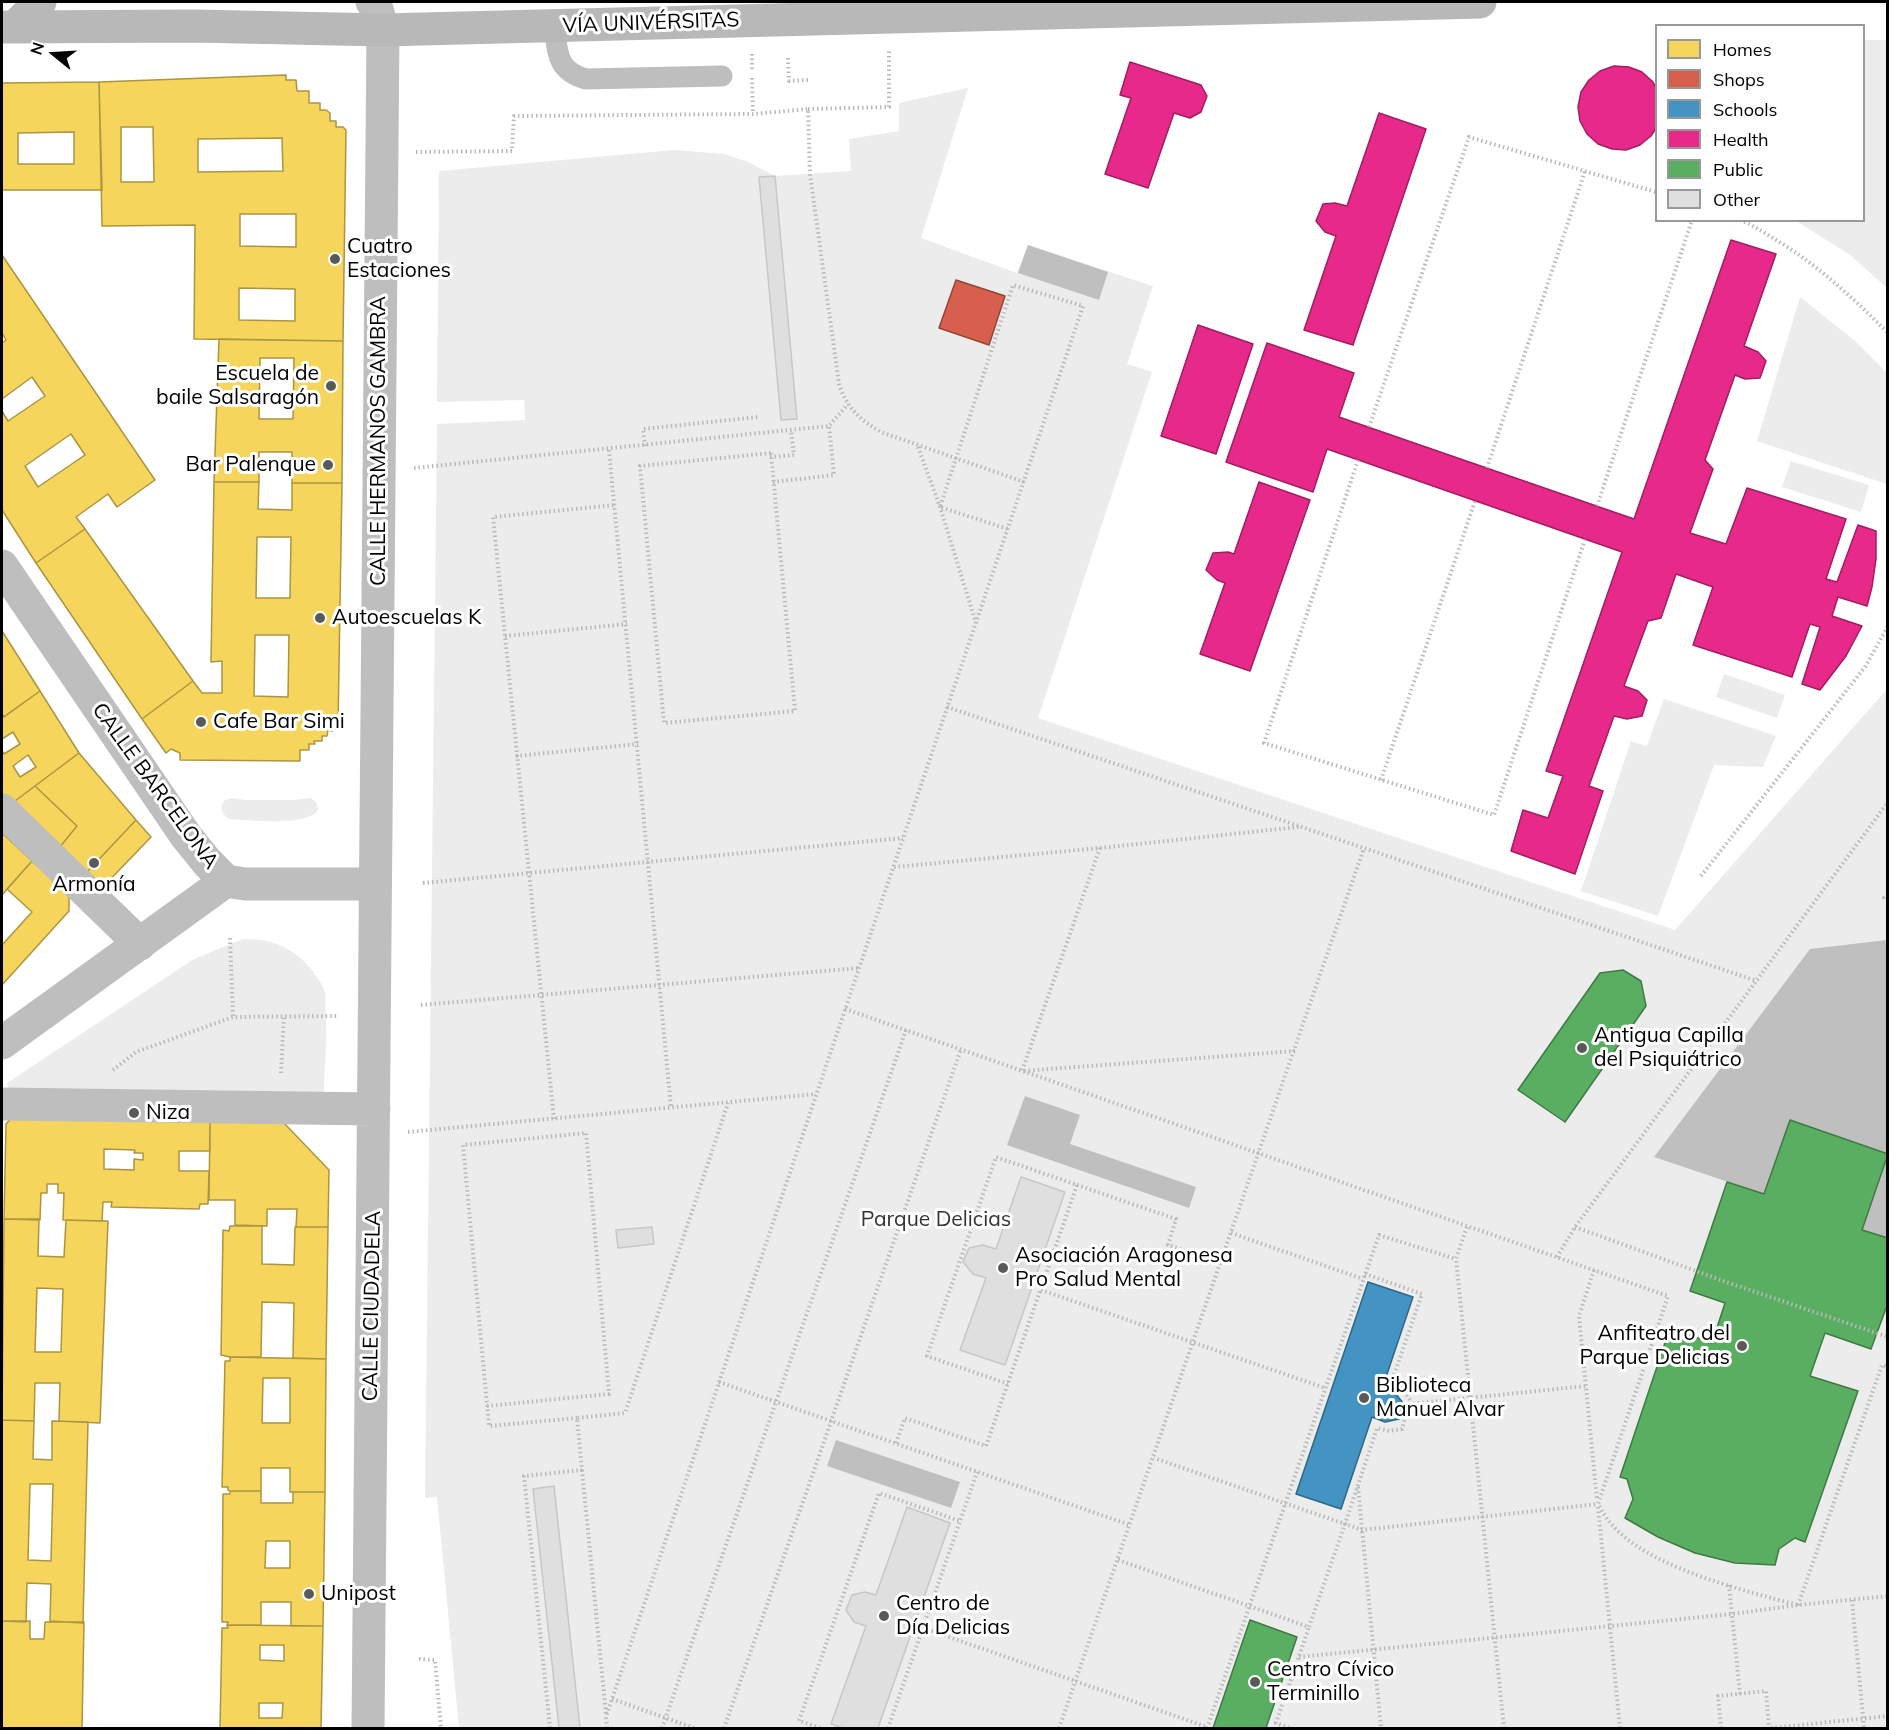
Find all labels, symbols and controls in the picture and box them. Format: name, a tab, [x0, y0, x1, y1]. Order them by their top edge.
street label: VÍA UNIVÉRSITAS	[562, 7, 740, 39]
north arrow	[24, 24, 84, 84]
legend	[1655, 24, 1865, 222]
text: Homes	[1713, 38, 1772, 61]
text: N	[26, 40, 48, 57]
text: Shops	[1713, 68, 1765, 91]
text: Schools	[1713, 98, 1777, 121]
text: Health	[1713, 128, 1769, 151]
text: Public	[1713, 158, 1763, 181]
text: Other	[1713, 188, 1760, 211]
place label: Cuatro Estaciones	[347, 234, 451, 284]
marker: Cuatro Estaciones	[328, 252, 342, 266]
street label: CALLE HERMANOS GAMBRA	[366, 296, 392, 586]
place label: Escuela de baile Salsaragón	[156, 361, 319, 411]
marker: Escuela de baile Salsaragón	[324, 379, 338, 393]
place label: Bar Palenque	[185, 452, 316, 478]
marker: Bar Palenque	[321, 458, 335, 472]
place label: Autoescuelas K	[332, 605, 481, 631]
marker: Autoescuelas K	[313, 611, 327, 625]
street label: CALLE BARCELONA	[86, 698, 224, 874]
place label: Cafe Bar Simi	[213, 709, 345, 735]
marker: Cafe Bar Simi	[194, 715, 208, 729]
marker: Armonía	[87, 856, 101, 870]
place label: Armonía	[52, 872, 136, 898]
place label: Antigua Capilla del Psiquiátrico	[1594, 1023, 1744, 1073]
marker: Antigua Capilla del Psiquiátrico	[1575, 1041, 1589, 1055]
place label: Niza	[146, 1100, 190, 1126]
marker: Niza	[127, 1106, 141, 1120]
park label: Parque Delicias	[861, 1207, 1011, 1233]
street label: CALLE CIUDADELA	[358, 1210, 386, 1402]
place label: Asociación Aragonesa Pro Salud Mental	[1015, 1243, 1233, 1293]
marker: Asociación Aragonesa Pro Salud Mental	[996, 1261, 1010, 1275]
place label: Anfiteatro del Parque Delicias	[1580, 1321, 1730, 1371]
marker: Anfiteatro del Parque Delicias	[1735, 1339, 1749, 1353]
place label: Biblioteca Manuel Alvar	[1376, 1373, 1505, 1423]
marker: Biblioteca Manuel Alvar	[1357, 1391, 1371, 1405]
place label: Unipost	[321, 1581, 396, 1607]
marker: Unipost	[302, 1587, 316, 1601]
place label: Centro de Día Delicias	[896, 1591, 1010, 1641]
marker: Centro de Día Delicias	[877, 1609, 891, 1623]
place label: Centro Cívico Terminillo	[1267, 1657, 1394, 1707]
marker: Centro Cívico Terminillo	[1248, 1675, 1262, 1689]

